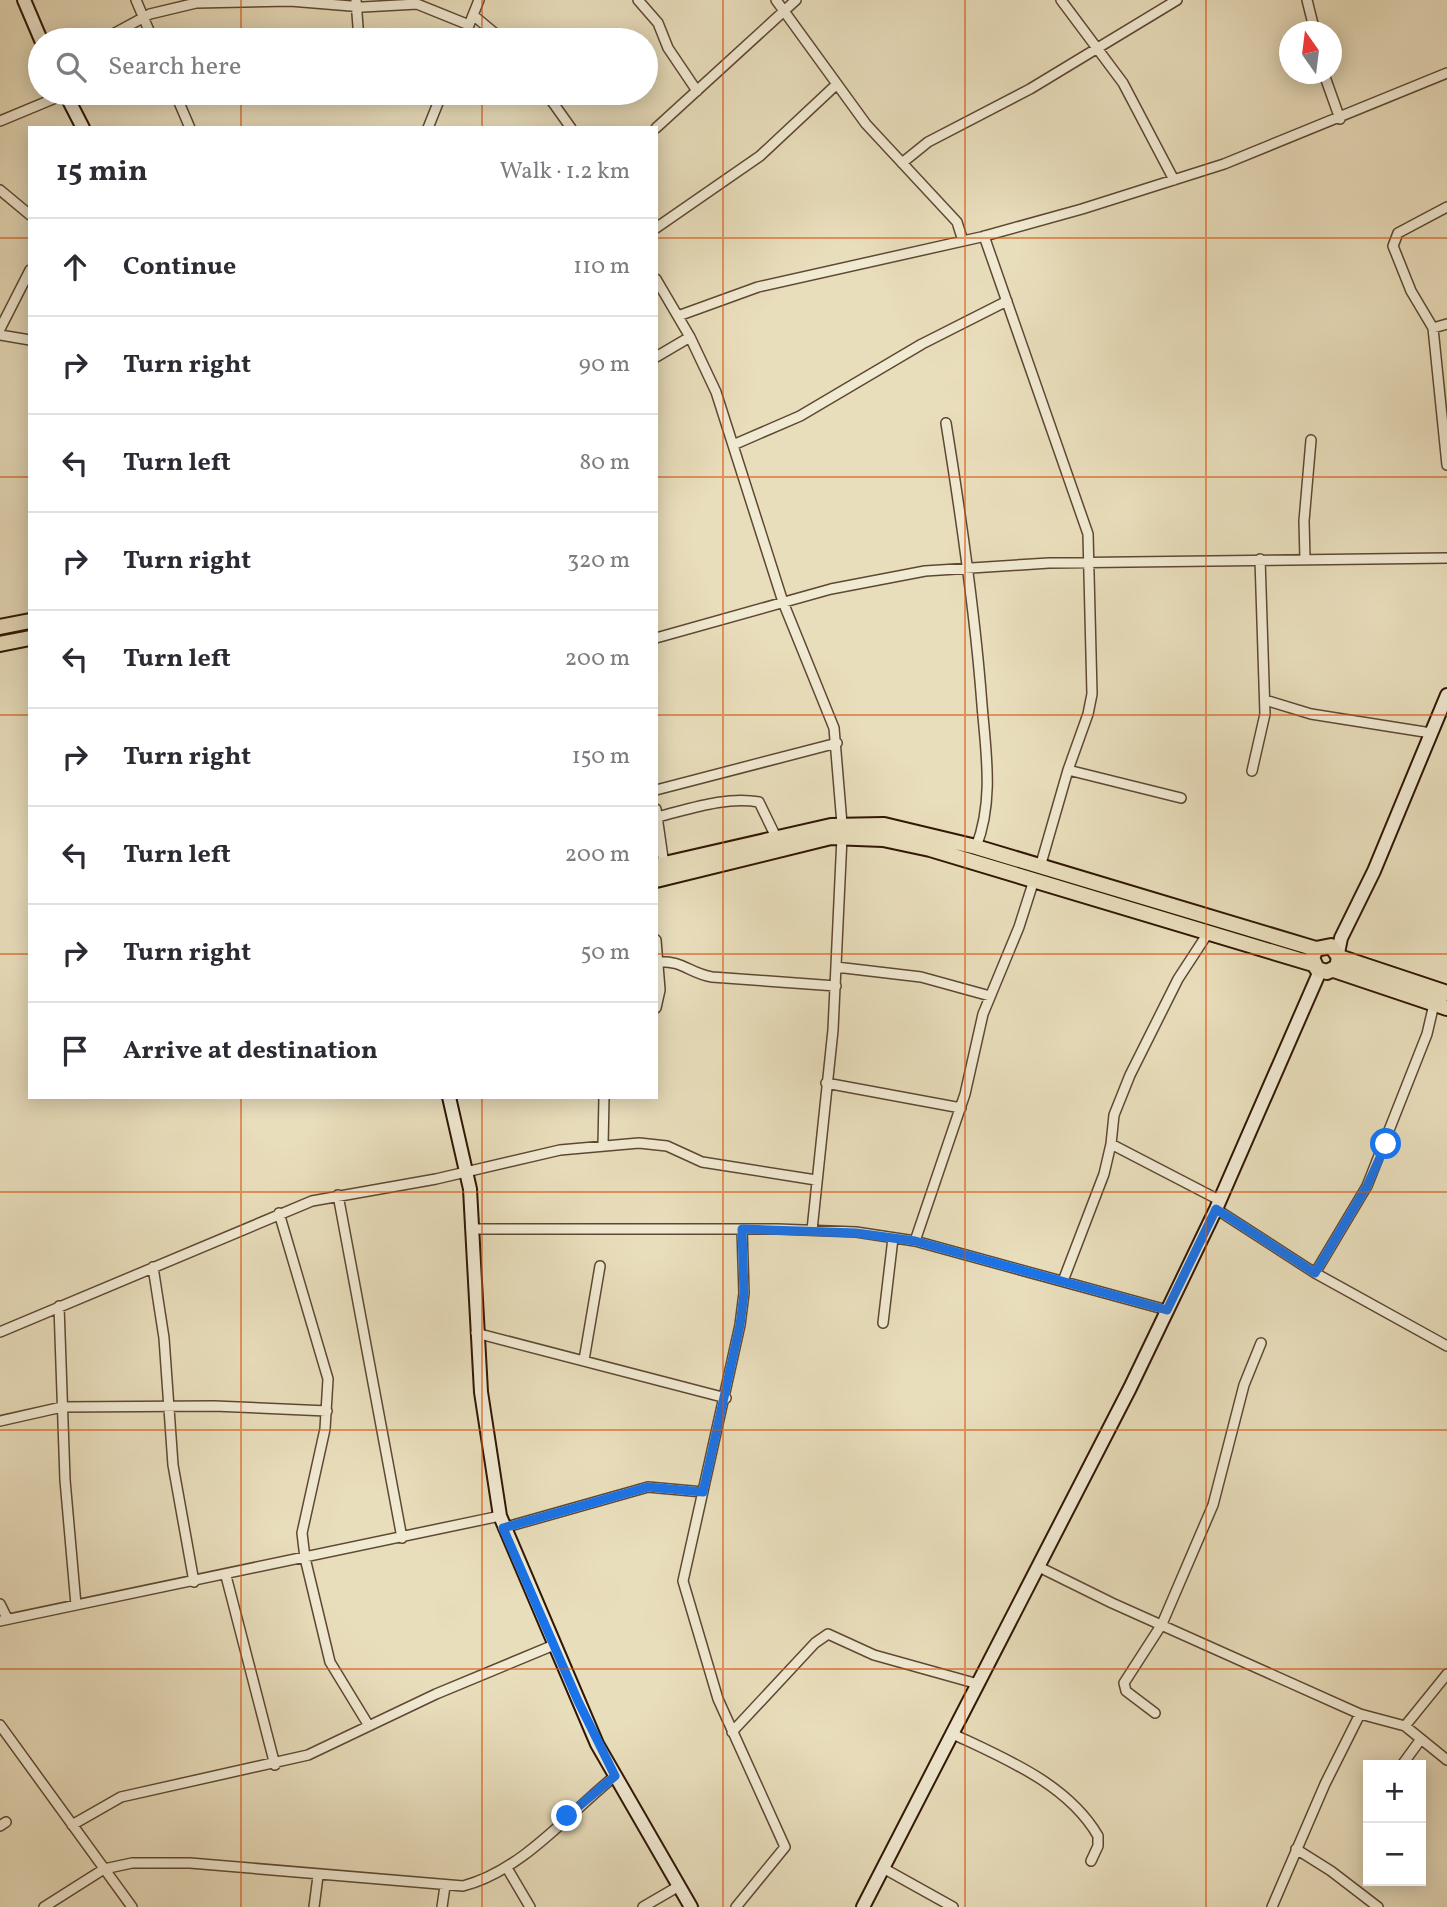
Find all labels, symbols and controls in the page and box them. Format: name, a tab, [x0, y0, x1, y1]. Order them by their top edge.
north arrow	[1279, 21, 1342, 84]
search box	[28, 28, 658, 105]
icon: search	[52, 48, 90, 86]
text: Search here	[108, 49, 241, 85]
text: 15 min	[56, 151, 148, 193]
text: Walk · 1.2 km	[500, 156, 630, 188]
icon: ahead	[56, 248, 94, 286]
text: Continue	[123, 249, 236, 285]
text: 110 m	[573, 251, 630, 283]
icon: right	[56, 346, 94, 384]
text: Turn right	[123, 347, 251, 383]
text: 90 m	[579, 349, 630, 381]
icon: left	[56, 444, 94, 482]
text: Turn left	[123, 445, 231, 481]
text: 80 m	[580, 447, 630, 479]
icon: right	[56, 542, 94, 580]
text: Turn right	[123, 543, 251, 579]
text: 320 m	[567, 545, 630, 577]
icon: left	[56, 640, 94, 678]
text: Turn left	[123, 641, 231, 677]
text: 200 m	[565, 643, 630, 675]
icon: right	[56, 738, 94, 776]
text: Turn right	[123, 739, 251, 775]
text: 150 m	[572, 741, 630, 773]
icon: left	[56, 836, 94, 874]
text: Turn left	[123, 837, 231, 873]
text: 200 m	[565, 839, 630, 871]
icon: right	[56, 934, 94, 972]
text: Turn right	[123, 935, 251, 971]
text: 50 m	[581, 937, 630, 969]
icon: arrive	[56, 1032, 94, 1070]
text: Arrive at destination	[123, 1033, 378, 1069]
route start	[1370, 1128, 1401, 1159]
map controls	[1363, 1760, 1426, 1886]
button: +	[1363, 1760, 1426, 1823]
route end	[551, 1800, 582, 1831]
button: −	[1363, 1823, 1426, 1886]

